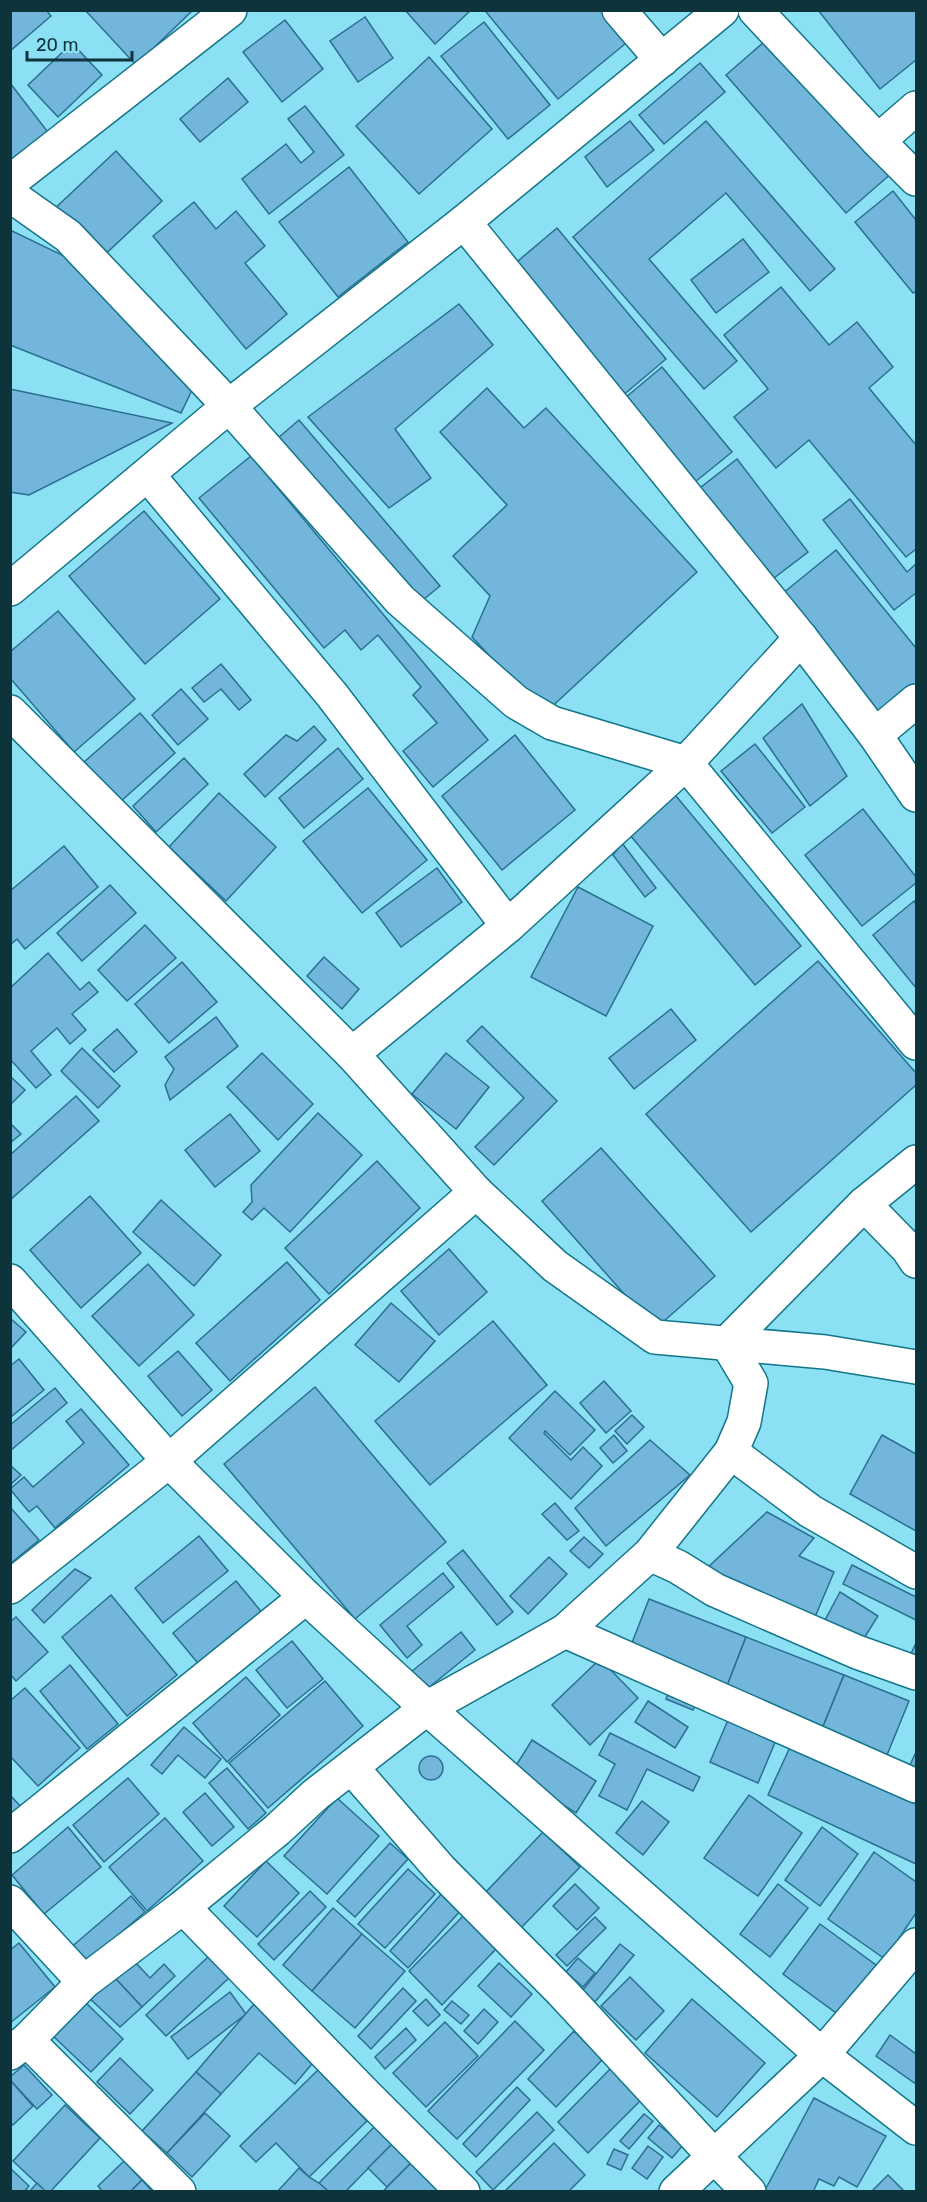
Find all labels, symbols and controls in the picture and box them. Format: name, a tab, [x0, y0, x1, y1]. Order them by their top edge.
scale bar	[27, 24, 132, 62]
text: 20 m	[36, 34, 78, 56]

